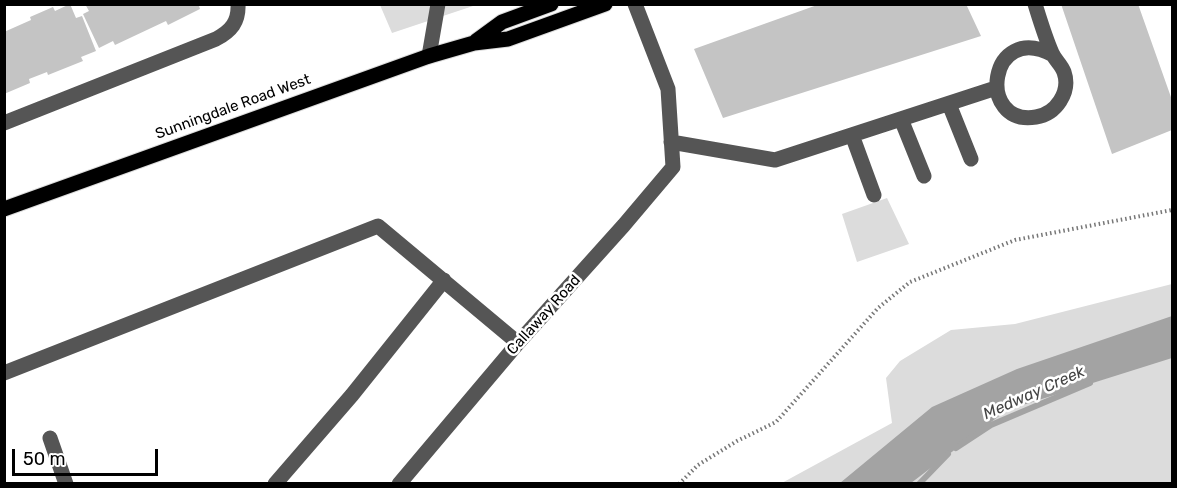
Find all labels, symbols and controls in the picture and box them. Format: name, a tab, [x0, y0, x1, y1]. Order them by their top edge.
street label: Sunningdale Road West	[153, 71, 313, 143]
street label: Callaway Road	[503, 271, 585, 359]
water label: Medway Creek	[980, 362, 1088, 424]
scale bar	[15, 437, 160, 475]
text: 50 m	[23, 448, 66, 470]

